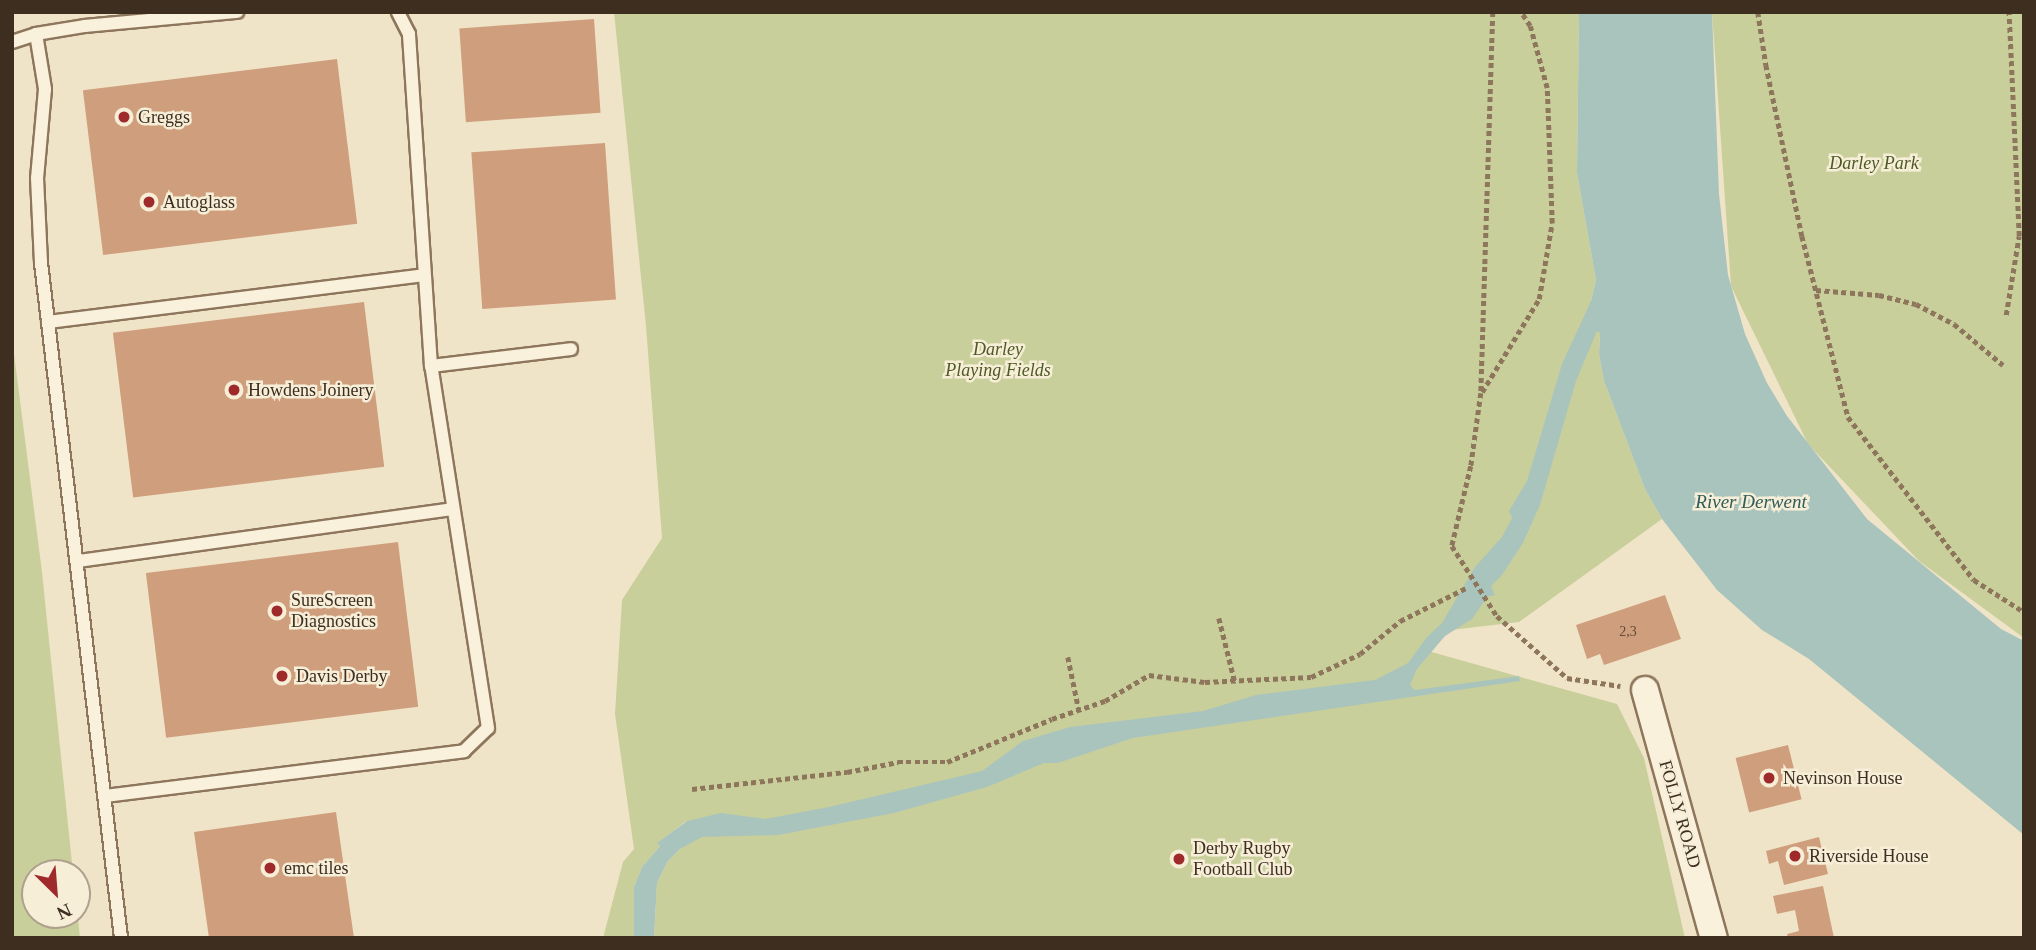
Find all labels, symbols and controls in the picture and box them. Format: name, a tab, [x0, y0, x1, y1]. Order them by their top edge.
place label: Greggs	[138, 106, 190, 128]
marker: Greggs	[116, 109, 132, 125]
park label: Darley Park	[1829, 152, 1919, 174]
place label: Autoglass	[163, 191, 235, 213]
marker: Autoglass	[141, 194, 157, 210]
park label: Darley Playing Fields	[945, 339, 1051, 382]
place label: Howdens Joinery	[248, 379, 373, 401]
marker: Howdens Joinery	[226, 382, 242, 398]
water label: River Derwent	[1695, 491, 1807, 513]
place label: SureScreen Diagnostics	[291, 590, 376, 632]
marker: SureScreen Diagnostics	[269, 603, 285, 619]
house number: 2,3	[1619, 624, 1637, 640]
place label: Davis Derby	[296, 665, 387, 687]
marker: Davis Derby	[274, 668, 290, 684]
street label: FOLLY ROAD	[1654, 757, 1706, 871]
place label: Nevinson House	[1783, 767, 1902, 789]
marker: Nevinson House	[1761, 770, 1777, 786]
place label: Derby Rugby Football Club	[1193, 838, 1293, 880]
place label: Riverside House	[1809, 845, 1928, 867]
marker: Riverside House	[1787, 848, 1803, 864]
marker: Derby Rugby Football Club	[1171, 851, 1187, 867]
place label: emc tiles	[284, 857, 348, 879]
north arrow	[21, 859, 91, 929]
marker: emc tiles	[262, 860, 278, 876]
text: N	[54, 899, 75, 924]

